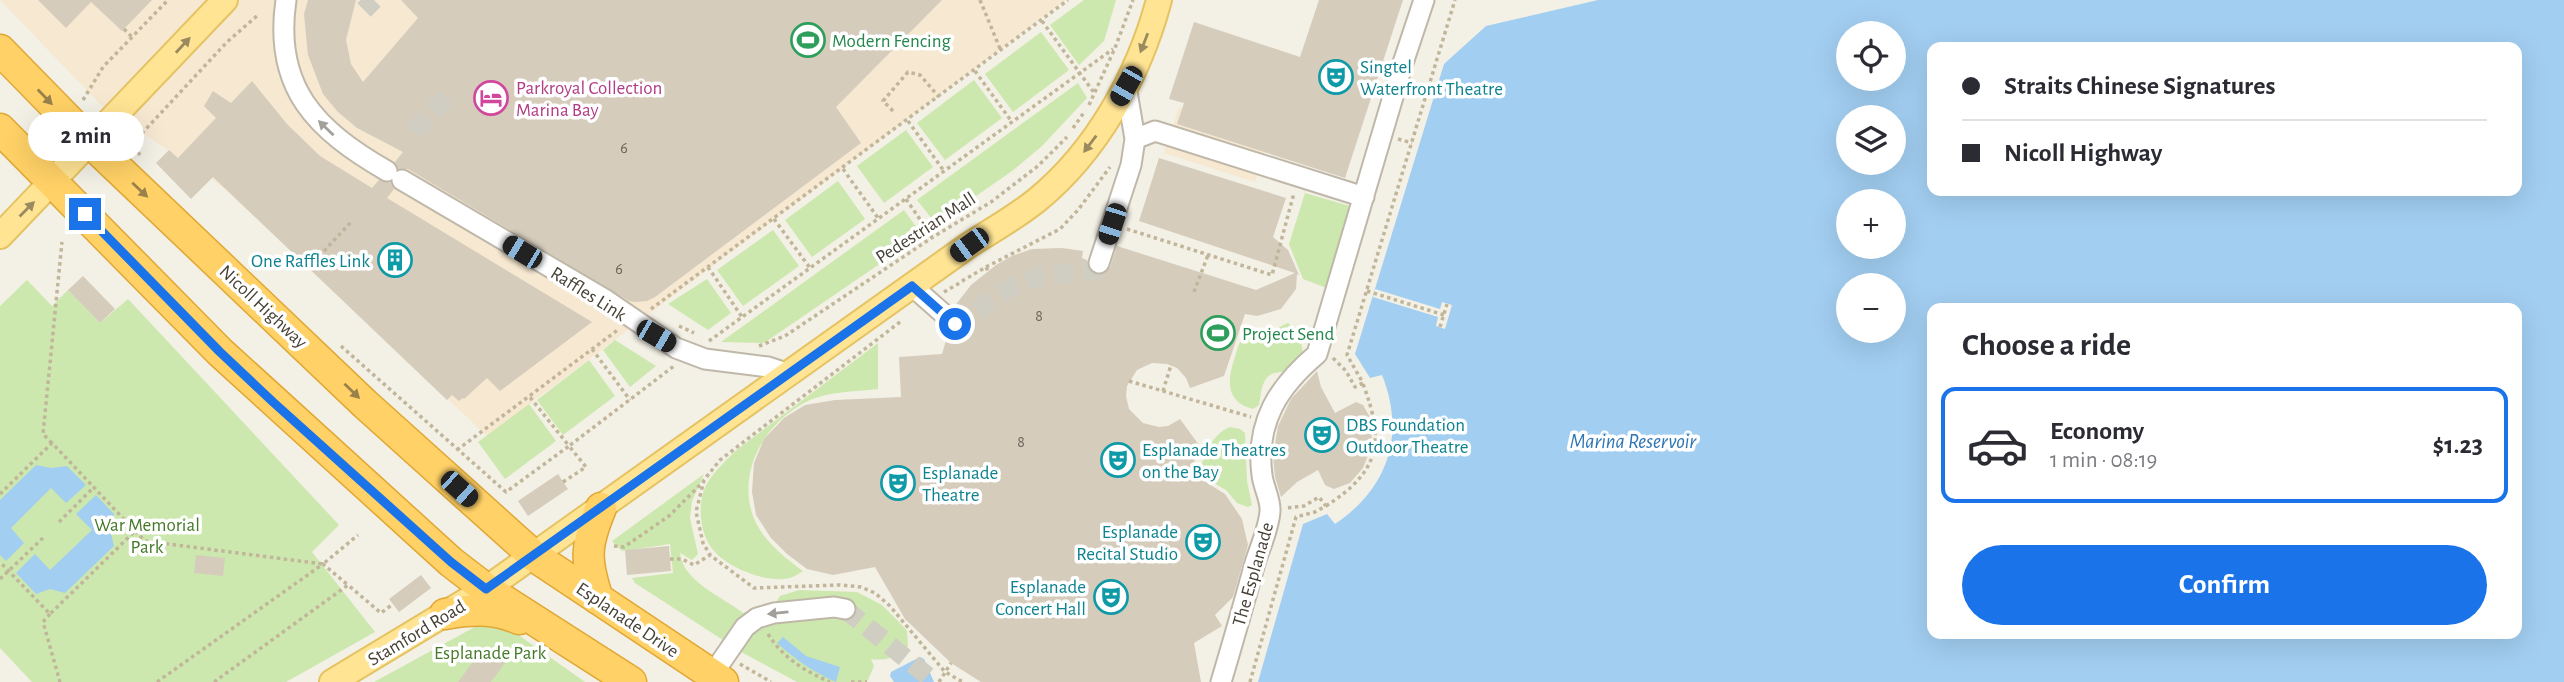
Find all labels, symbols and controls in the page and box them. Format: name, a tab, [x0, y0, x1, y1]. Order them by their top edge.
sports icon: Modern Fencing	[789, 21, 827, 59]
map controls	[1836, 21, 1906, 343]
button: locate	[1836, 21, 1906, 91]
place label: Modern Fencing	[832, 32, 951, 51]
one-way arrow	[1138, 33, 1149, 54]
one-way arrow	[175, 36, 191, 54]
theatre icon: Singtel Waterfront Theatre	[1317, 58, 1355, 96]
place label: Singtel Waterfront Theatre	[1360, 58, 1503, 99]
car	[1107, 63, 1146, 109]
text: Straits Chinese Signatures	[2004, 73, 2275, 99]
hotel icon: Parkroyal Collection Marina Bay	[472, 79, 510, 117]
place label: Parkroyal Collection Marina Bay	[516, 79, 662, 120]
one-way arrow	[36, 88, 52, 105]
button: layers	[1836, 105, 1906, 175]
callout: 2 min	[27, 113, 143, 162]
one-way arrow	[318, 121, 335, 137]
text: 2 min	[60, 125, 112, 148]
one-way arrow	[1083, 135, 1097, 153]
house number: 6	[620, 140, 628, 156]
text: Nicoll Highway	[2004, 140, 2162, 166]
one-way arrow	[131, 182, 149, 198]
street label: Pedestrian Mall	[873, 189, 979, 267]
button: +	[1836, 189, 1906, 259]
route end	[69, 198, 101, 230]
one-way arrow	[18, 201, 35, 218]
car	[1096, 201, 1129, 247]
car	[946, 224, 993, 266]
car	[499, 232, 546, 272]
building icon: One Raffles Link	[376, 241, 414, 279]
place label: One Raffles Link	[251, 252, 370, 271]
house number: 6	[615, 261, 623, 277]
street label: Nicoll Highway	[215, 262, 311, 352]
street label: Raffles Link	[547, 264, 630, 325]
button: −	[1836, 273, 1906, 343]
route start	[939, 308, 971, 340]
house number: 8	[1035, 308, 1043, 324]
sports icon: Project Send	[1199, 314, 1237, 352]
car	[633, 316, 680, 356]
place label: Project Send	[1242, 325, 1335, 344]
text: Choose a ride	[1962, 329, 2131, 361]
one-way arrow	[343, 382, 360, 398]
icon: car	[1966, 414, 2029, 477]
theatre icon: DBS Foundation Outdoor Theatre	[1303, 416, 1341, 454]
place label: DBS Foundation Outdoor Theatre	[1346, 416, 1469, 457]
text: Economy	[2050, 418, 2144, 444]
water label: Marina Reservoir	[1570, 431, 1697, 452]
text: $1.23	[2433, 432, 2483, 458]
house number: 8	[1017, 434, 1025, 450]
theatre icon: Esplanade Theatres on the Bay	[1099, 441, 1137, 479]
place label: Esplanade Theatres on the Bay	[1142, 441, 1286, 482]
text: 1 min · 08:19	[2050, 449, 2157, 472]
theatre icon: Esplanade Theatre	[879, 464, 917, 502]
place label: Esplanade Theatre	[922, 464, 998, 505]
car	[437, 467, 482, 511]
park label: War Memorial Park	[94, 516, 200, 557]
street label: The Esplanade	[1230, 520, 1277, 629]
place label: Esplanade Recital Studio	[1076, 523, 1178, 564]
theatre icon: Esplanade Recital Studio	[1184, 523, 1222, 561]
button: Confirm	[1962, 545, 2487, 625]
place label: Esplanade Concert Hall	[995, 578, 1086, 619]
theatre icon: Esplanade Concert Hall	[1092, 578, 1130, 616]
street label: Esplanade Drive	[573, 579, 682, 661]
street label: Stamford Road	[365, 597, 469, 670]
one-way arrow	[767, 608, 789, 619]
park label: Esplanade Park	[434, 644, 546, 663]

